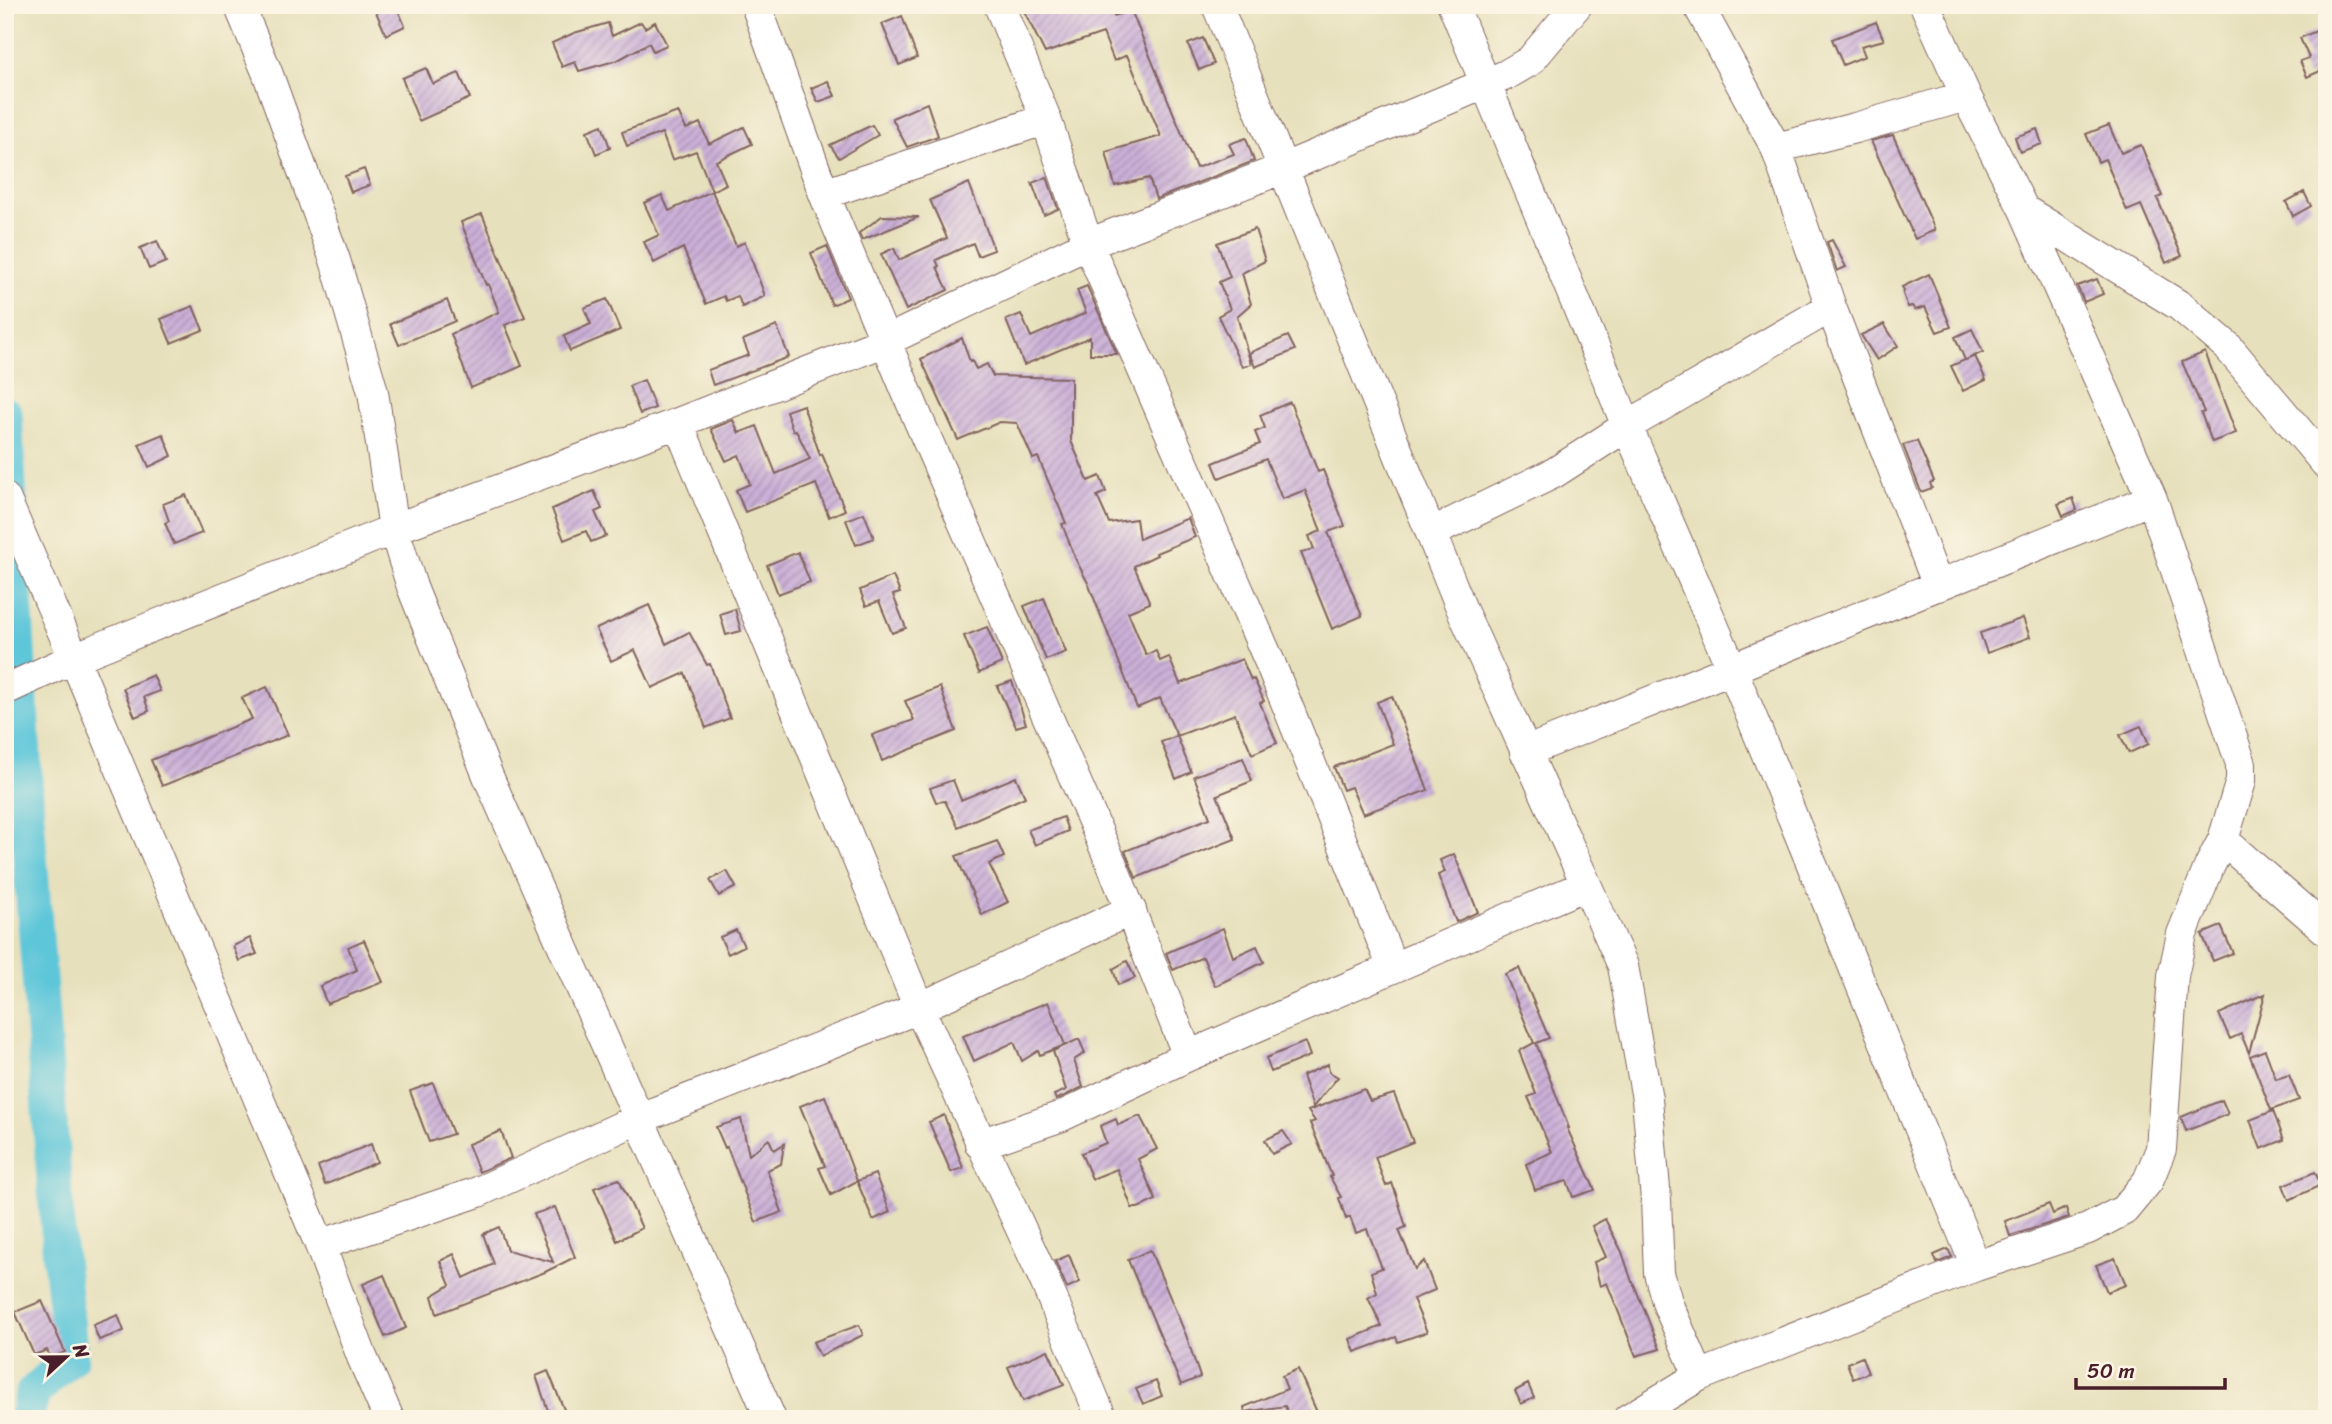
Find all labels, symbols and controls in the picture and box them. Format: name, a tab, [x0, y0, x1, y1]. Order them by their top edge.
north arrow	[32, 1322, 102, 1392]
text: N	[63, 1338, 99, 1364]
scale bar	[2076, 1347, 2225, 1391]
text: 50 m	[2087, 1352, 2135, 1390]

